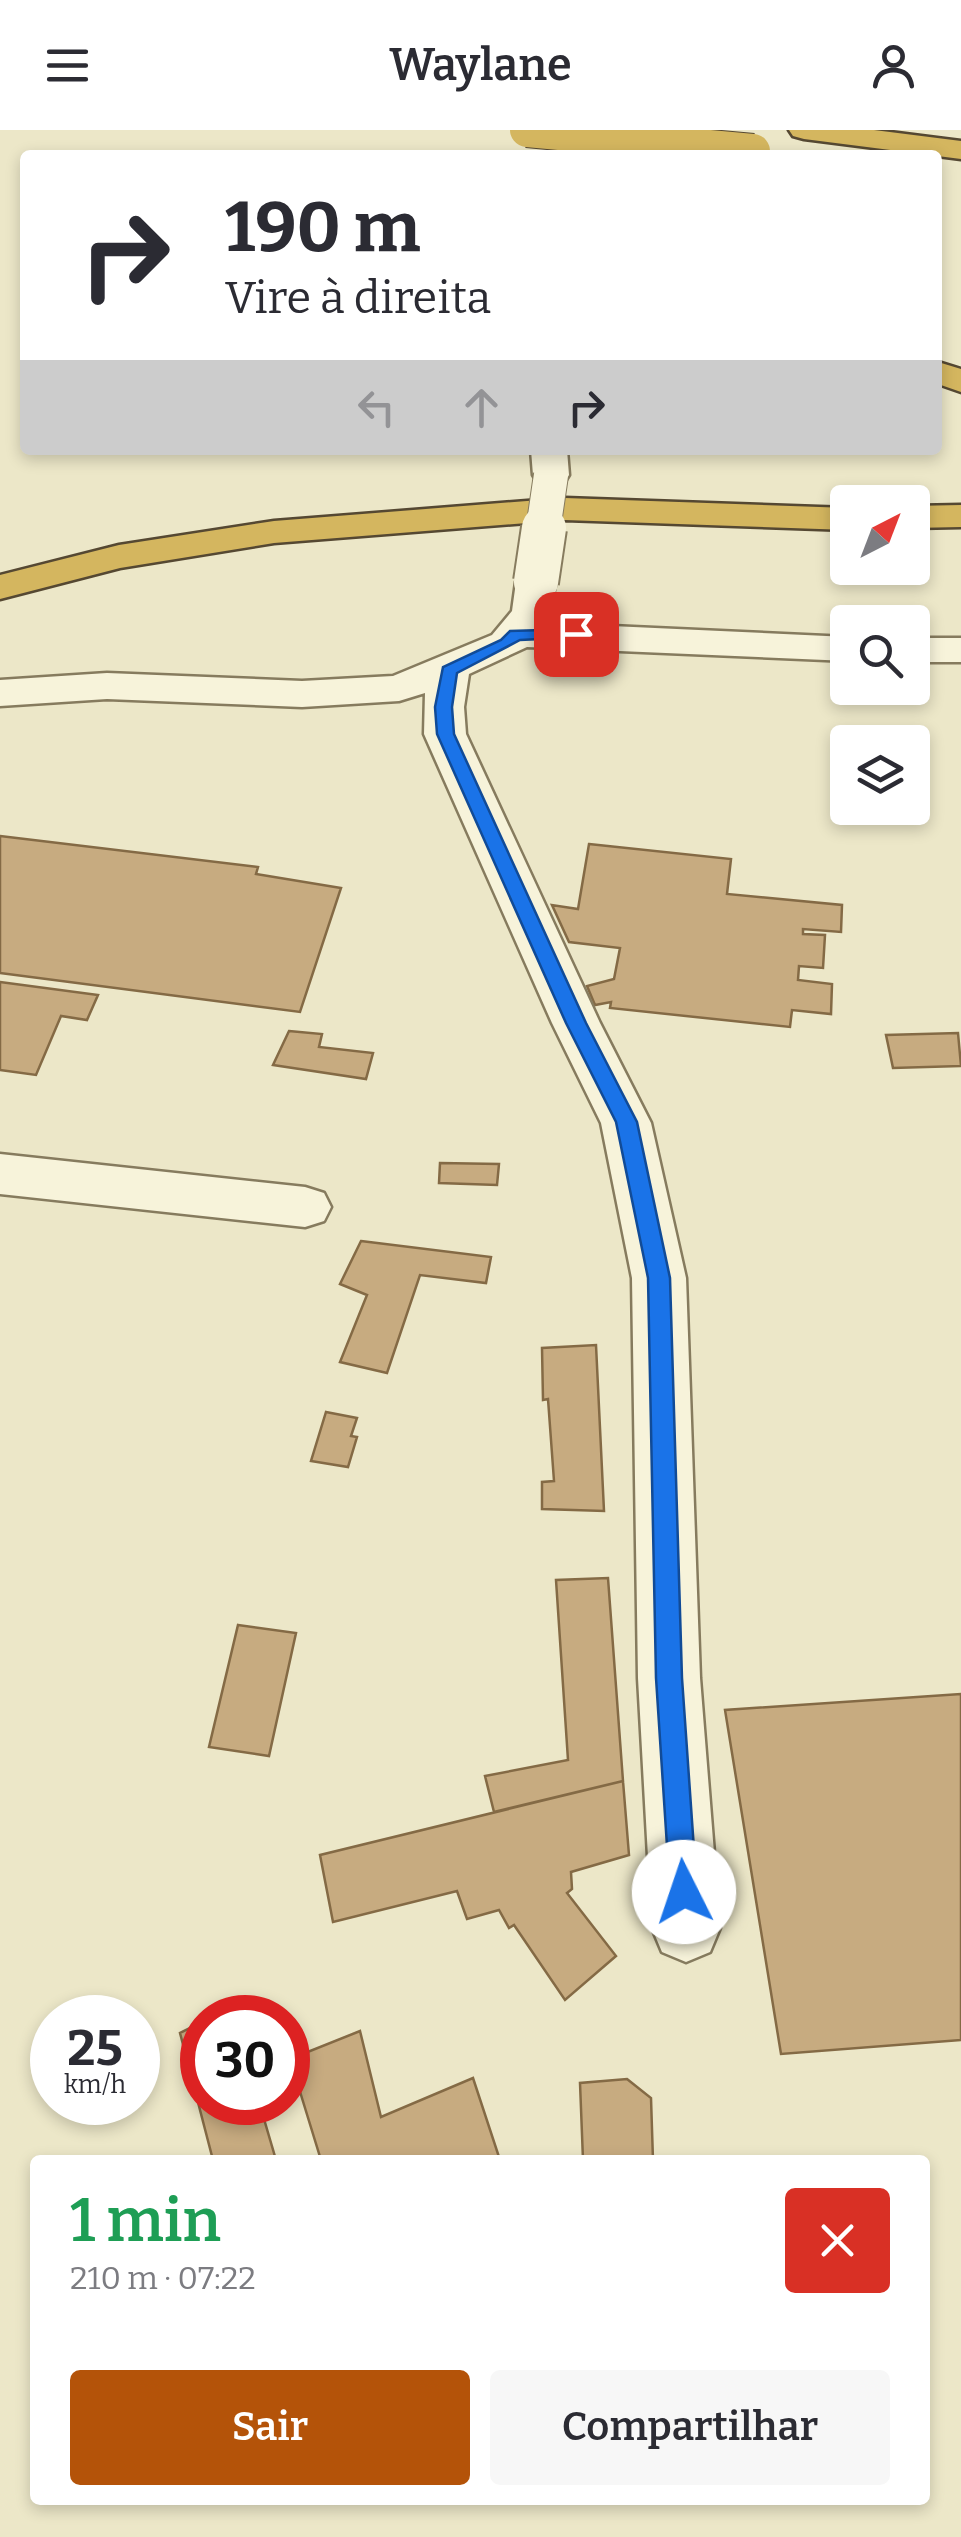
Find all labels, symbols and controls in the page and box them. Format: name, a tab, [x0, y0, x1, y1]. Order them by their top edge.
icon: menu	[40, 38, 95, 93]
text: Waylane	[389, 38, 572, 92]
icon: person	[866, 38, 921, 93]
text: 190 m	[225, 186, 420, 270]
icon: right	[60, 190, 190, 320]
text: Vire à direita	[225, 271, 491, 325]
icon: left	[349, 380, 404, 435]
icon: ahead	[454, 380, 509, 435]
icon: right	[559, 380, 614, 435]
north arrow	[830, 485, 930, 585]
map controls	[830, 485, 930, 825]
pin	[534, 592, 619, 677]
button: search	[830, 605, 930, 705]
icon: arrive	[549, 607, 604, 662]
button: layers	[830, 725, 930, 825]
position arrow	[632, 1840, 736, 1944]
speed limit sign: 30	[180, 1995, 310, 2125]
text: 25	[67, 2018, 123, 2078]
text: km/h	[64, 2070, 126, 2100]
text: 1 min	[70, 2185, 221, 2257]
button: close	[785, 2188, 890, 2293]
text: 210 m · 07:22	[70, 2259, 256, 2297]
button: Sair	[70, 2370, 470, 2485]
button: Compartilhar	[490, 2370, 890, 2485]

